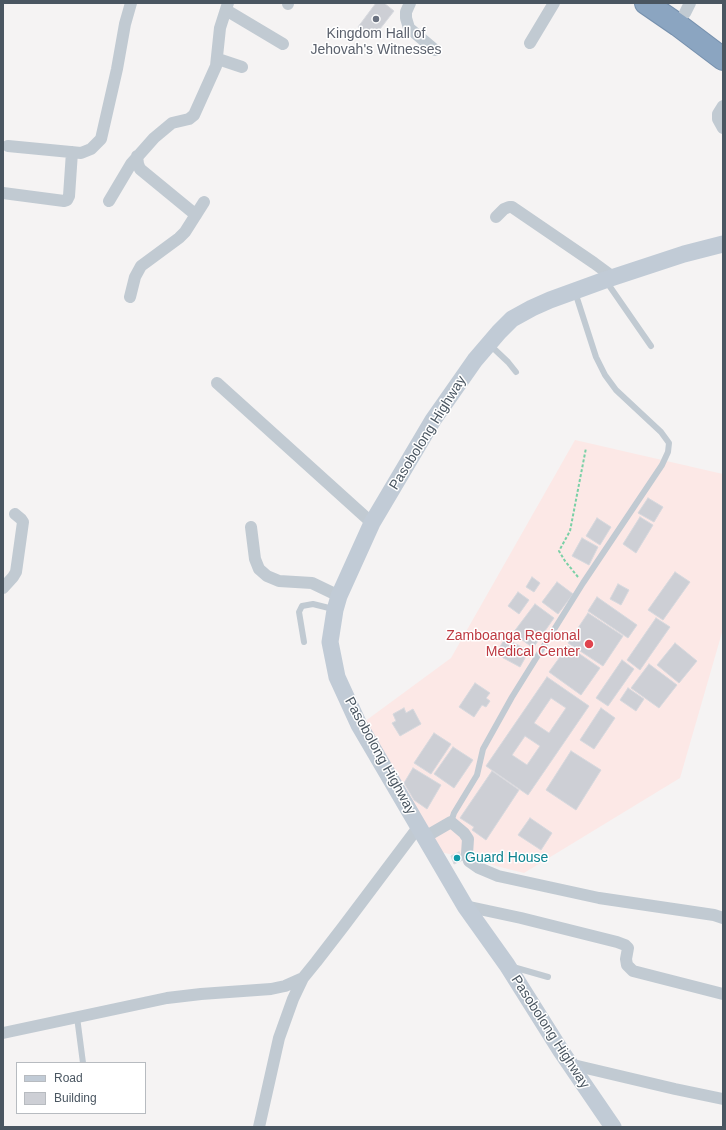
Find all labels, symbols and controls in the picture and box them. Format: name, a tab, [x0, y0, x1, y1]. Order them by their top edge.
marker: Kingdom Hall of Jehovah's Witnesses	[371, 14, 381, 24]
place label: Kingdom Hall of Jehovah's Witnesses	[310, 26, 442, 58]
street label: Pasobolong Highway	[386, 373, 470, 493]
place label: Zamboanga Regional Medical Center	[446, 628, 580, 660]
marker: Zamboanga Regional Medical Center	[583, 638, 595, 650]
street label: Pasobolong Highway	[341, 694, 419, 818]
place label: Guard House	[465, 850, 548, 866]
marker: Guard House	[452, 853, 462, 863]
street label: Pasobolong Highway	[507, 972, 593, 1092]
legend	[16, 1062, 146, 1114]
text: Road	[54, 1071, 83, 1085]
text: Building	[54, 1091, 97, 1105]

